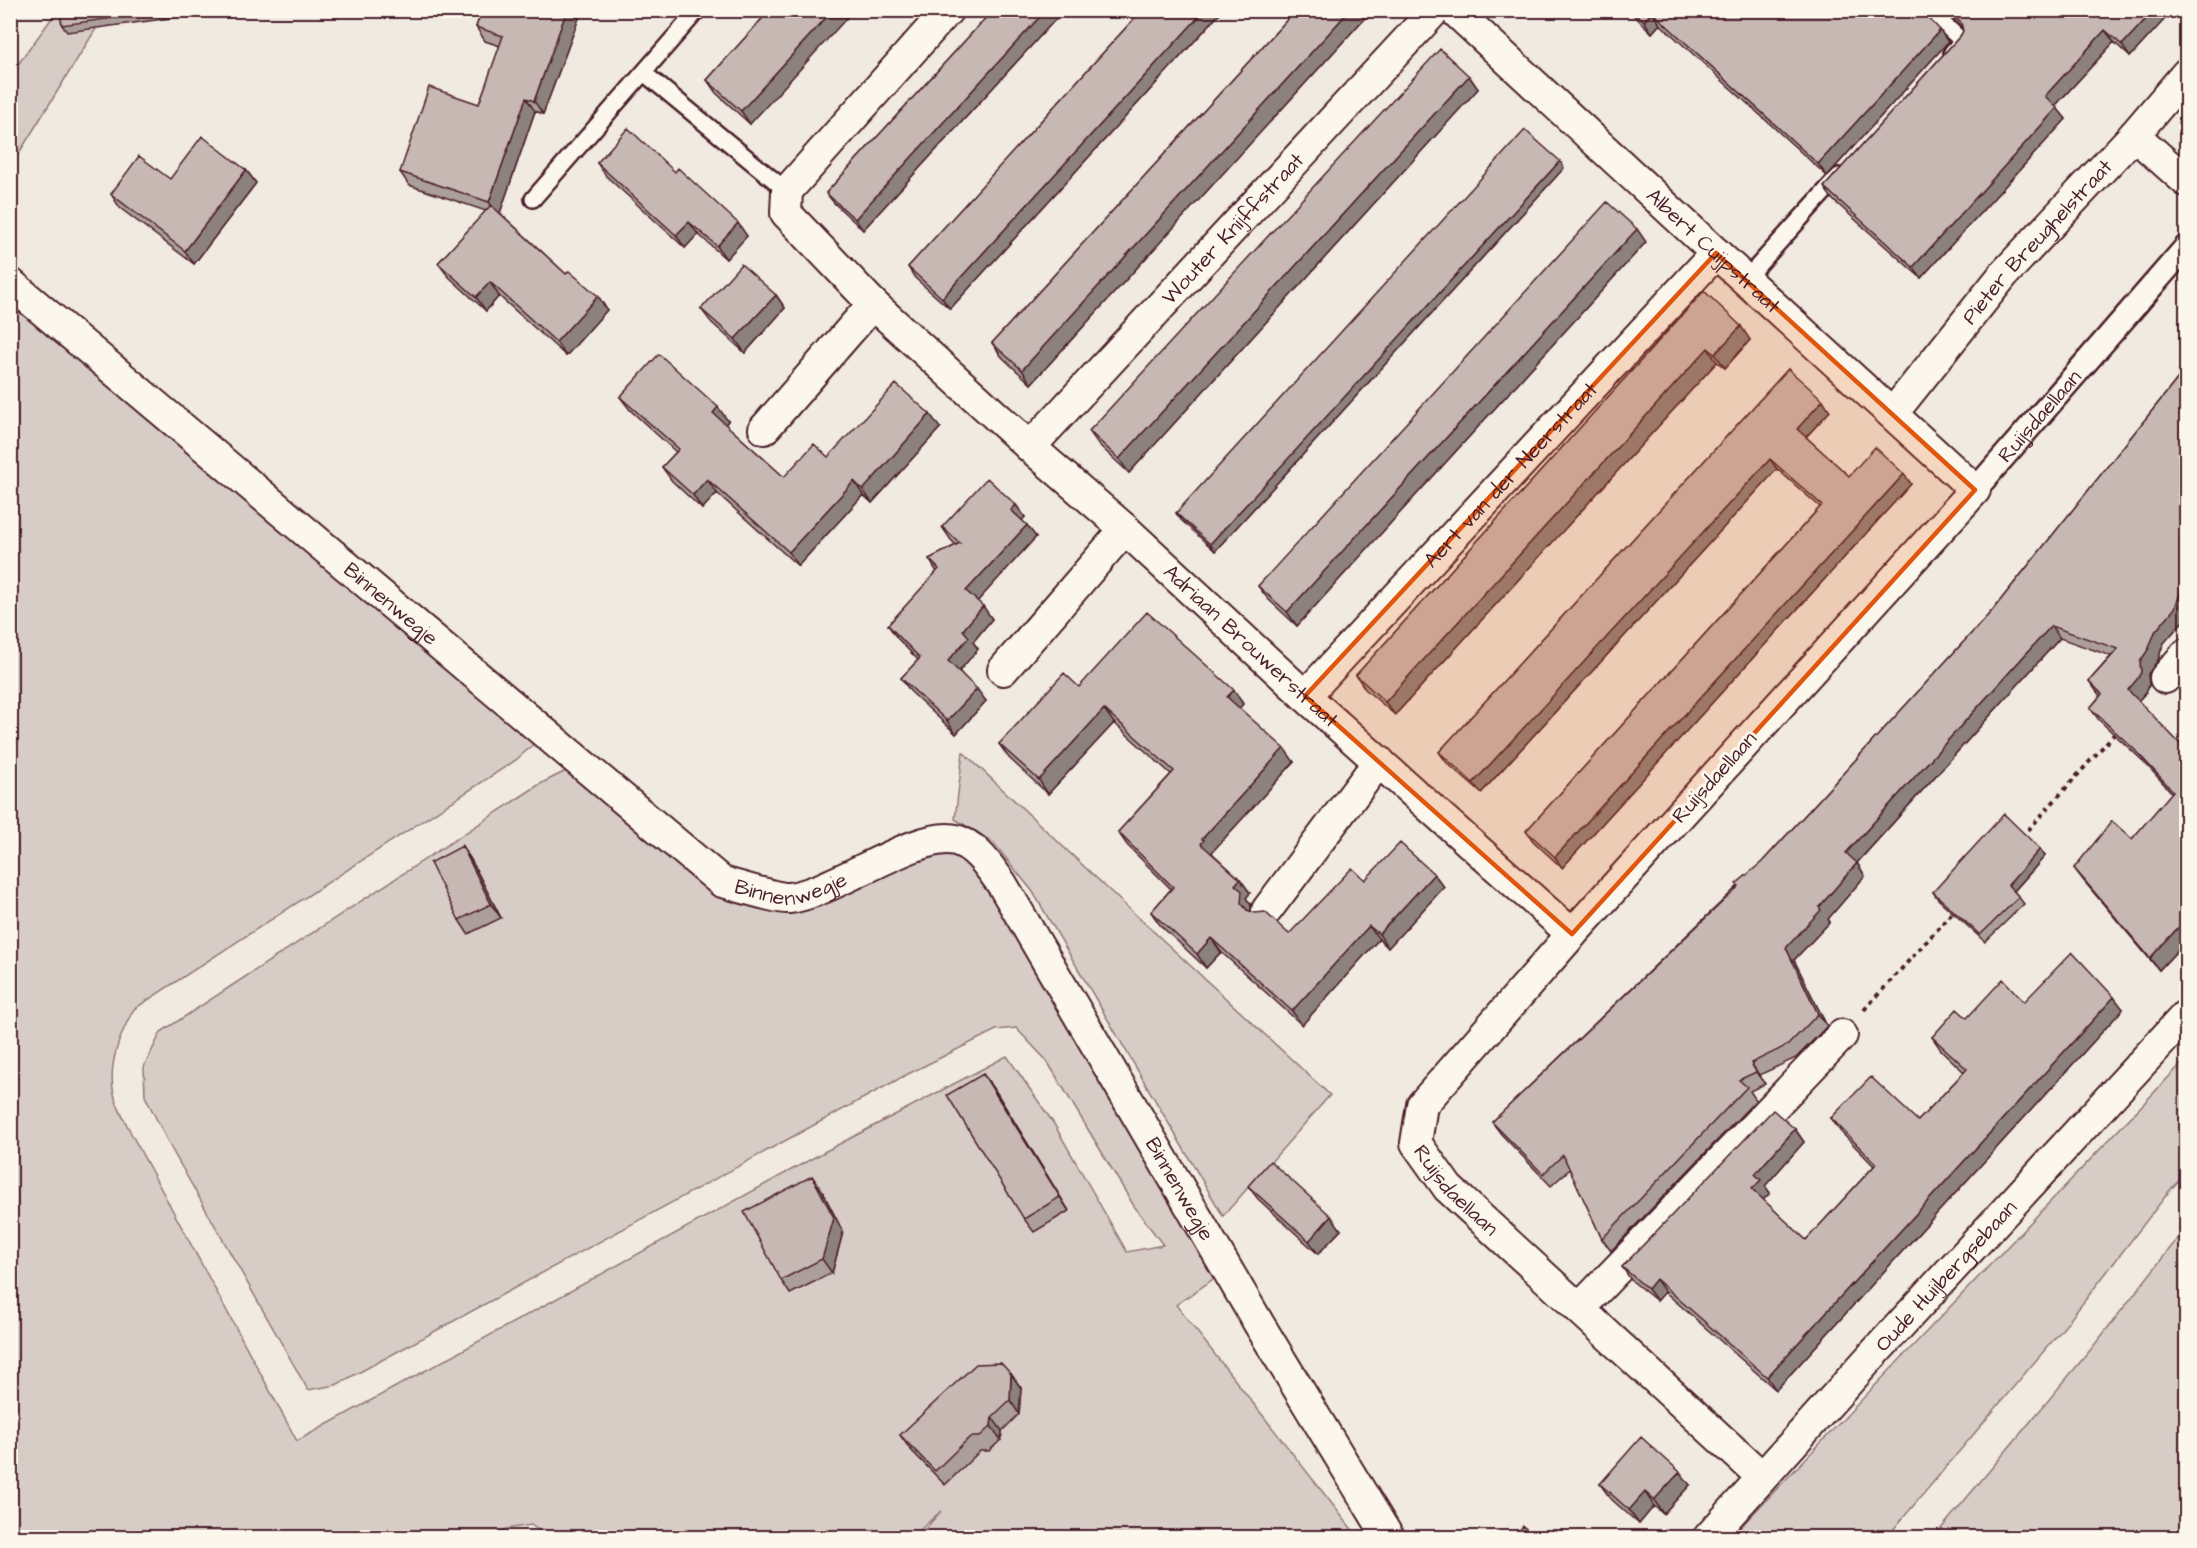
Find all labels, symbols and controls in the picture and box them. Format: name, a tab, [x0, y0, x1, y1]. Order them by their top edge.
street label: Wouter Knijffstraat	[1155, 146, 1311, 311]
street label: Pieter Breughelstraat	[1955, 153, 2120, 330]
street label: Albert Cuijpstraat	[1640, 182, 1787, 321]
street label: Ruijsdaellaan	[1991, 364, 2088, 469]
street label: Aert van der Neerstraat	[1417, 375, 1605, 574]
street label: Binnenwegje	[337, 556, 444, 652]
street label: Adriaan Brouwerstraat	[1157, 558, 1345, 735]
street label: Ruijsdaellaan	[1665, 725, 1763, 830]
street label: Binnenwegje	[731, 865, 852, 913]
street label: Binnenwegje	[1138, 1132, 1221, 1246]
street label: Ruijsdaellaan	[1407, 1139, 1505, 1242]
street label: Oude Huijbergsebaan	[1869, 1194, 2023, 1358]

